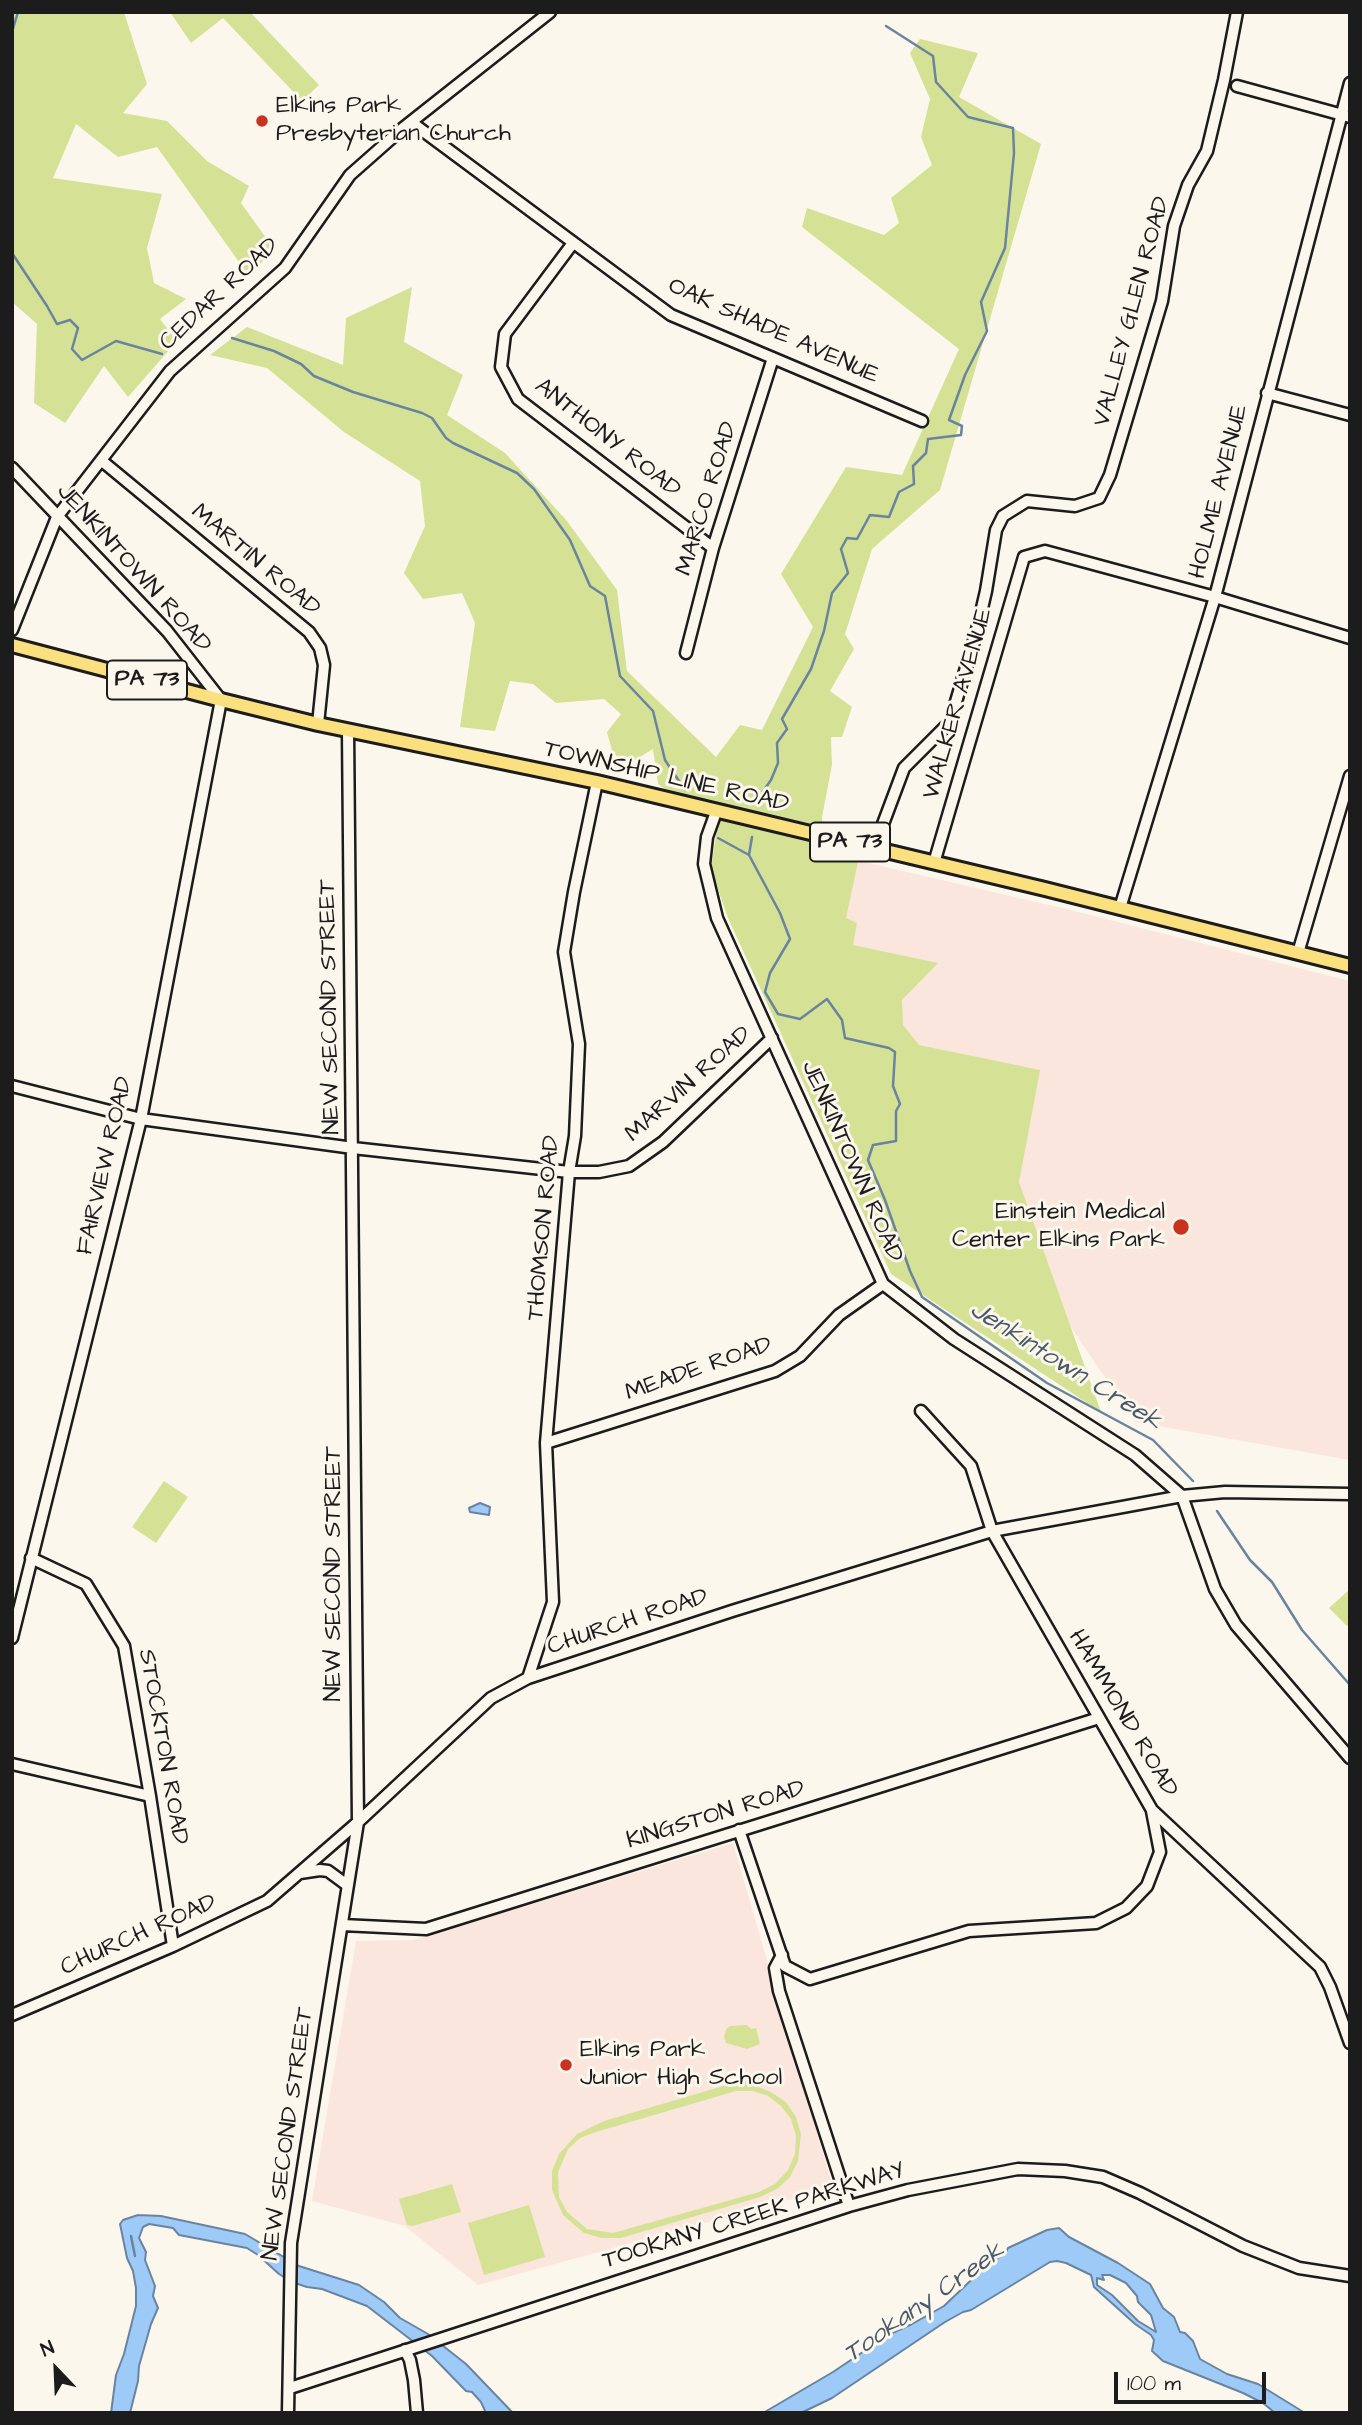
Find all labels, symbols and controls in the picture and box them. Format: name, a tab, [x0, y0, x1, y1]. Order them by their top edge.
place label: Elkins Park Presbyterian Church	[276, 93, 511, 149]
marker: Elkins Park Presbyterian Church	[254, 113, 270, 129]
street label: VALLEY GLEN ROAD	[1088, 194, 1178, 430]
street label: CEDAR ROAD	[154, 232, 286, 358]
street label: OAK SHADE AVENUE	[663, 273, 883, 391]
street label: ANTHONY ROAD	[528, 373, 686, 505]
street label: HOLME AVENUE	[1184, 402, 1256, 582]
street label: MARCO ROAD	[671, 419, 745, 579]
street label: JENKINTOWN ROAD	[50, 479, 216, 659]
street label: MARTIN ROAD	[185, 499, 325, 623]
street label: WALKER AVENUE	[918, 605, 1000, 803]
road number: PA 73	[107, 660, 187, 700]
street label: TOWNSHIP LINE ROAD	[541, 736, 791, 820]
road number: PA 73	[810, 822, 890, 862]
street label: NEW SECOND STREET	[314, 879, 348, 1135]
street label: MARVIN ROAD	[620, 1021, 758, 1149]
street label: JENKINTOWN ROAD	[794, 1057, 908, 1267]
street label: FAIRVIEW ROAD	[72, 1074, 140, 1258]
street label: THOMSON ROAD	[523, 1134, 567, 1322]
place label: Einstein Medical Center Elkins Park	[952, 1199, 1165, 1255]
marker: Einstein Medical Center Elkins Park	[1171, 1217, 1191, 1237]
water label: Jenkintown Creek	[963, 1295, 1167, 1439]
street label: MEADE ROAD	[622, 1331, 776, 1409]
street label: NEW SECOND STREET	[321, 1446, 349, 1702]
street label: CHURCH ROAD	[544, 1583, 712, 1663]
street label: HAMMOND ROAD	[1061, 1625, 1183, 1803]
street label: STOCKTON ROAD	[131, 1647, 193, 1847]
street label: KINGSTON ROAD	[623, 1775, 809, 1857]
street label: CHURCH ROAD	[57, 1889, 221, 1983]
street label: NEW SECOND STREET	[257, 2006, 321, 2262]
place label: Elkins Park Junior High School	[580, 2037, 782, 2093]
marker: Elkins Park Junior High School	[558, 2057, 574, 2073]
street label: TOOKANY CREEK PARKWAY	[600, 2157, 908, 2277]
water label: Tookany Creek	[839, 2237, 1011, 2371]
north arrow	[21, 2334, 91, 2404]
text: N	[37, 2334, 58, 2364]
scale bar	[1117, 2358, 1269, 2402]
text: 100 m	[1127, 2369, 1181, 2398]

